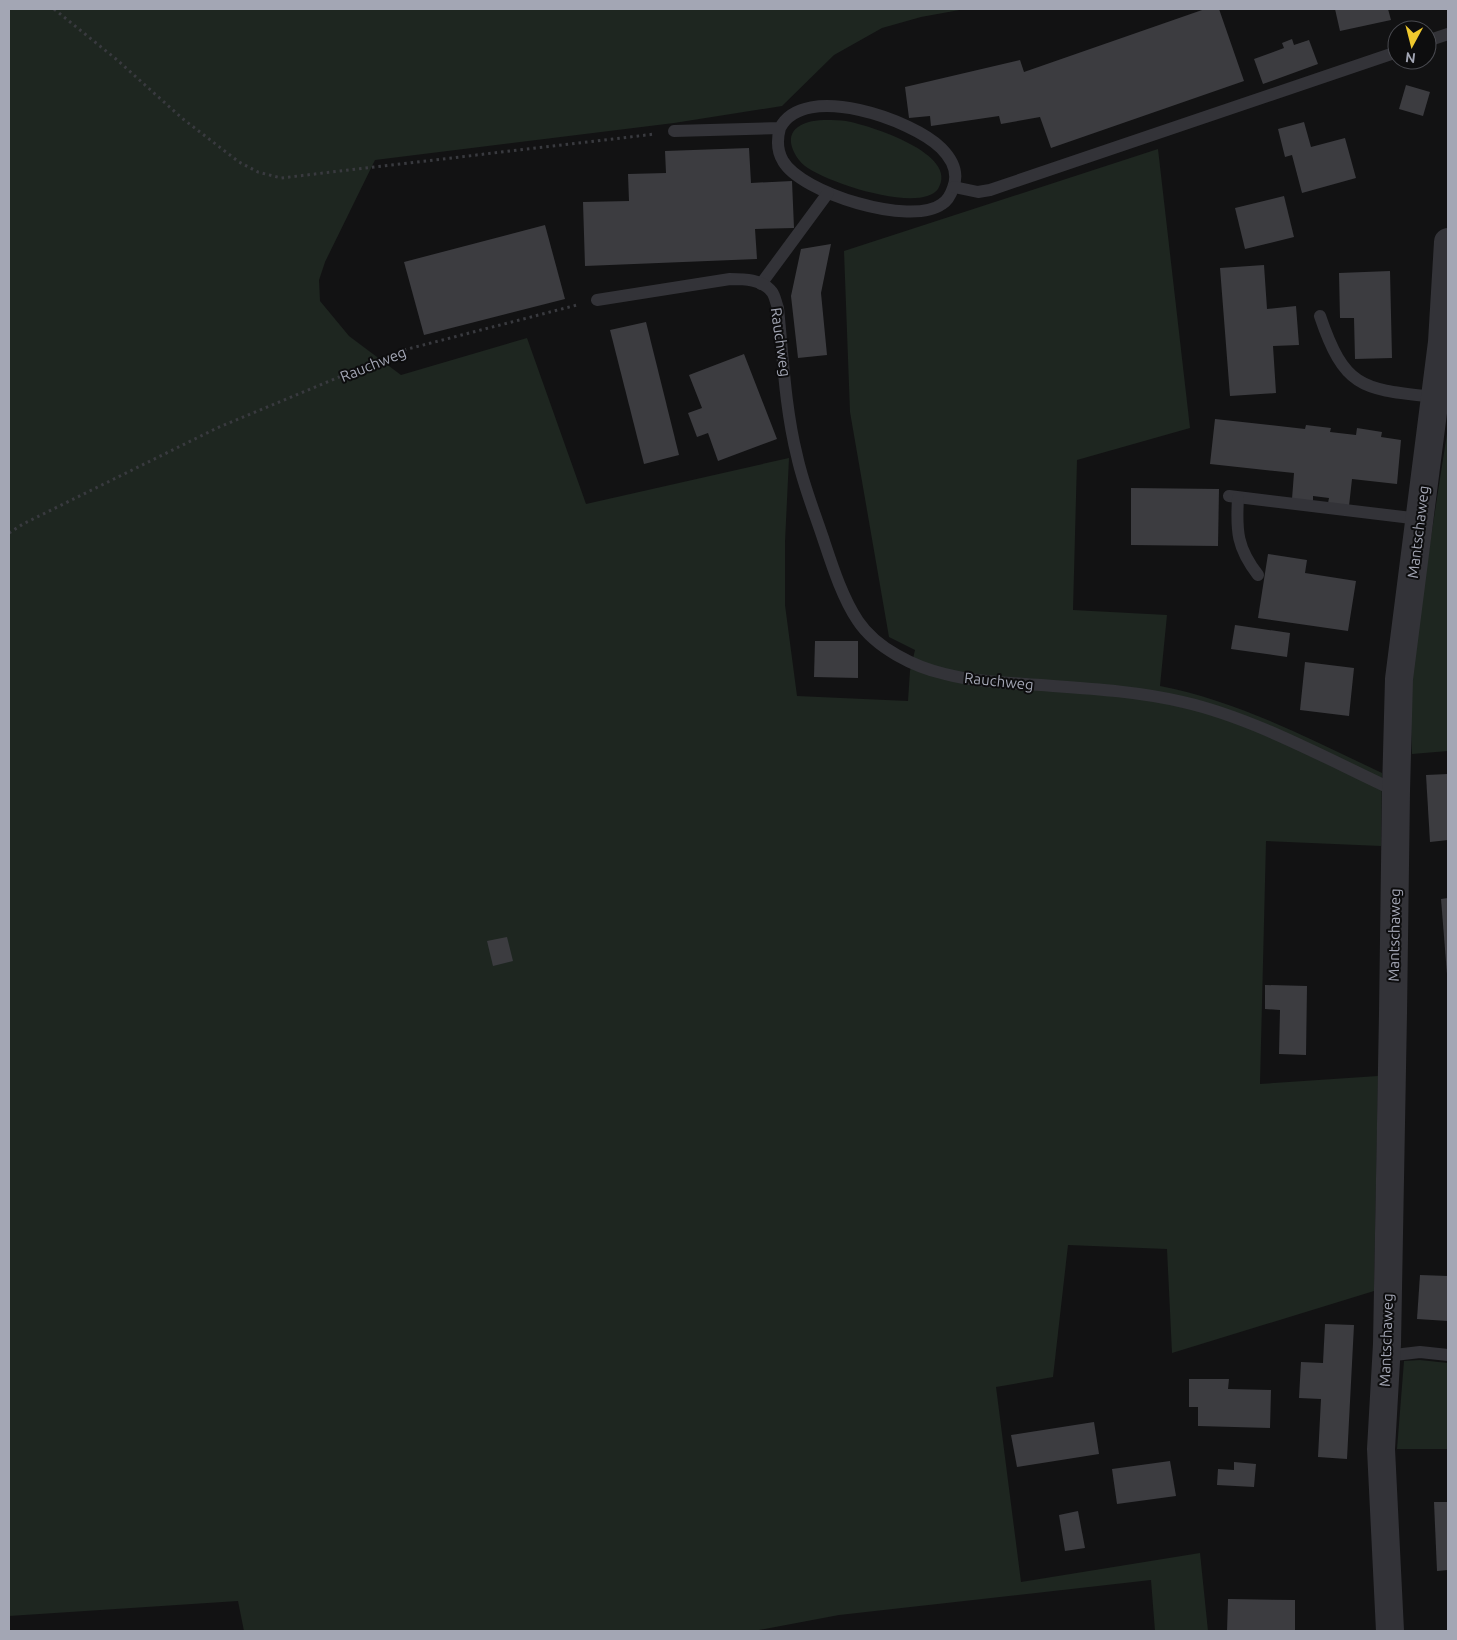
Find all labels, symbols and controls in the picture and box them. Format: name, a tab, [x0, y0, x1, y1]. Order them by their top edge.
north arrow	[1387, 20, 1437, 70]
text: N	[1404, 49, 1417, 66]
street label: Rauchweg	[768, 306, 794, 378]
street label: Rauchweg	[338, 343, 408, 385]
street label: Mantschaweg	[1404, 485, 1432, 579]
street label: Rauchweg	[963, 669, 1035, 693]
street label: Mantschaweg	[1385, 888, 1403, 982]
street label: Mantschaweg	[1376, 1293, 1396, 1387]

